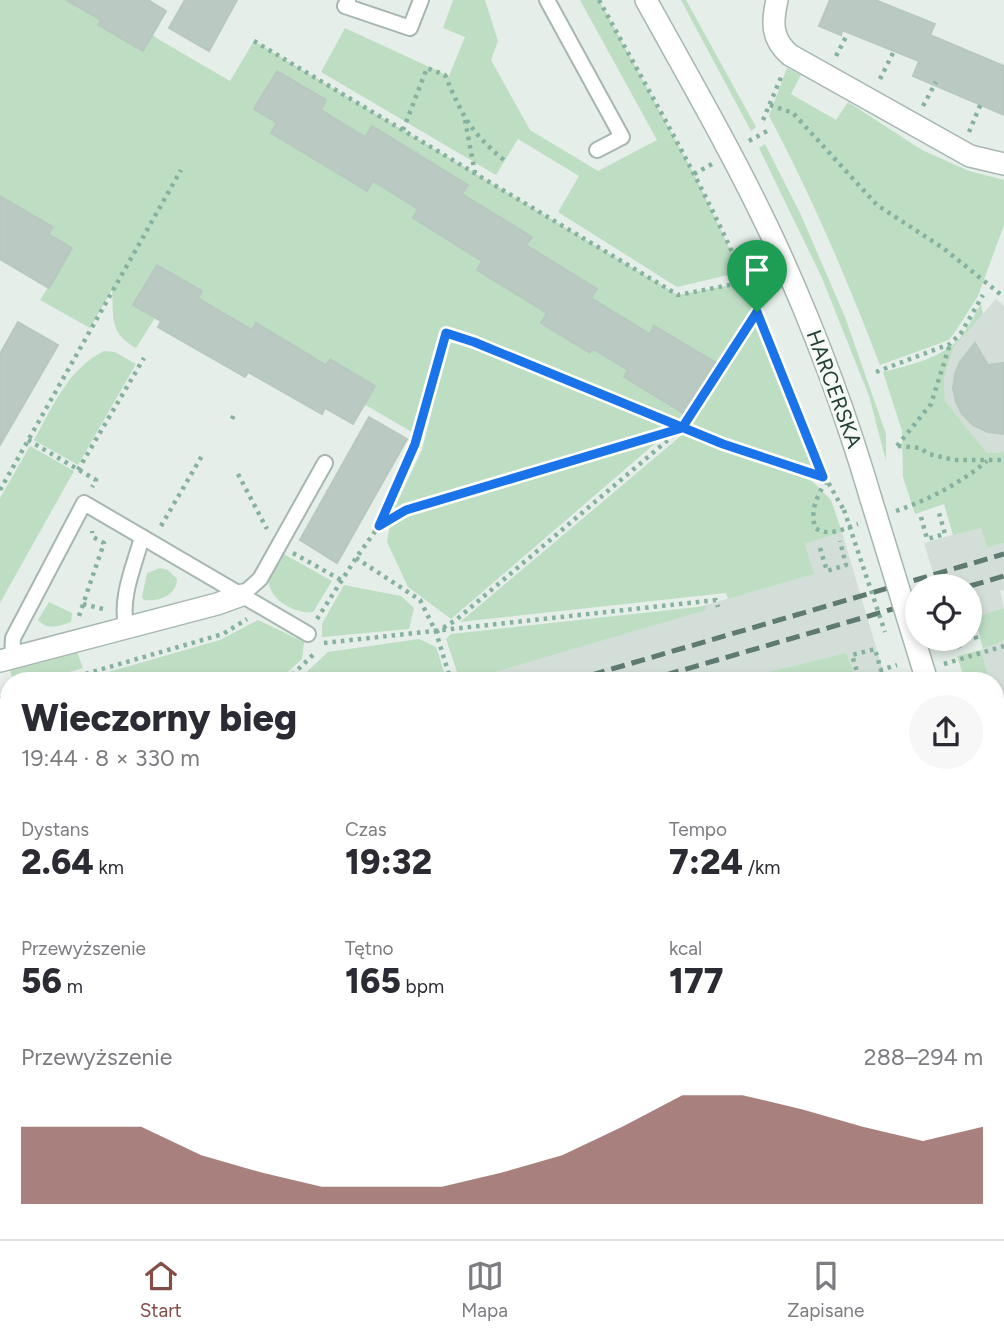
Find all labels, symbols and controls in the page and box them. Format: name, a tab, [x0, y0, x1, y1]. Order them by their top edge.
pin	[727, 240, 787, 312]
icon: arrive	[738, 251, 776, 289]
street label: HARCERSKA	[802, 326, 867, 451]
map controls	[905, 574, 982, 651]
button: locate	[905, 574, 982, 651]
text: Wieczorny bieg	[21, 695, 297, 741]
button: share	[909, 695, 983, 769]
text: 19:44 · 8 × 330 m	[21, 744, 200, 772]
text: Dystans	[21, 818, 89, 841]
text: Czas	[345, 818, 387, 841]
text: Tempo	[669, 818, 727, 841]
text: 2.64	[21, 841, 94, 883]
text: 19:32	[345, 841, 432, 883]
text: 7:24	[669, 841, 743, 883]
text: km	[94, 856, 124, 879]
text: /km	[743, 856, 781, 879]
text: Przewyższenie	[21, 937, 146, 960]
text: Tętno	[345, 937, 394, 960]
text: kcal	[669, 937, 702, 960]
text: 56	[21, 960, 62, 1002]
text: 165	[345, 960, 401, 1002]
text: 177	[669, 960, 723, 1002]
text: m	[62, 975, 83, 998]
text: bpm	[401, 975, 444, 998]
text: Przewyższenie	[21, 1043, 172, 1071]
text: 288–294 m	[864, 1043, 983, 1071]
tab: Start	[140, 1257, 182, 1322]
tab: Mapa	[461, 1257, 508, 1322]
tab: Zapisane	[787, 1257, 864, 1322]

